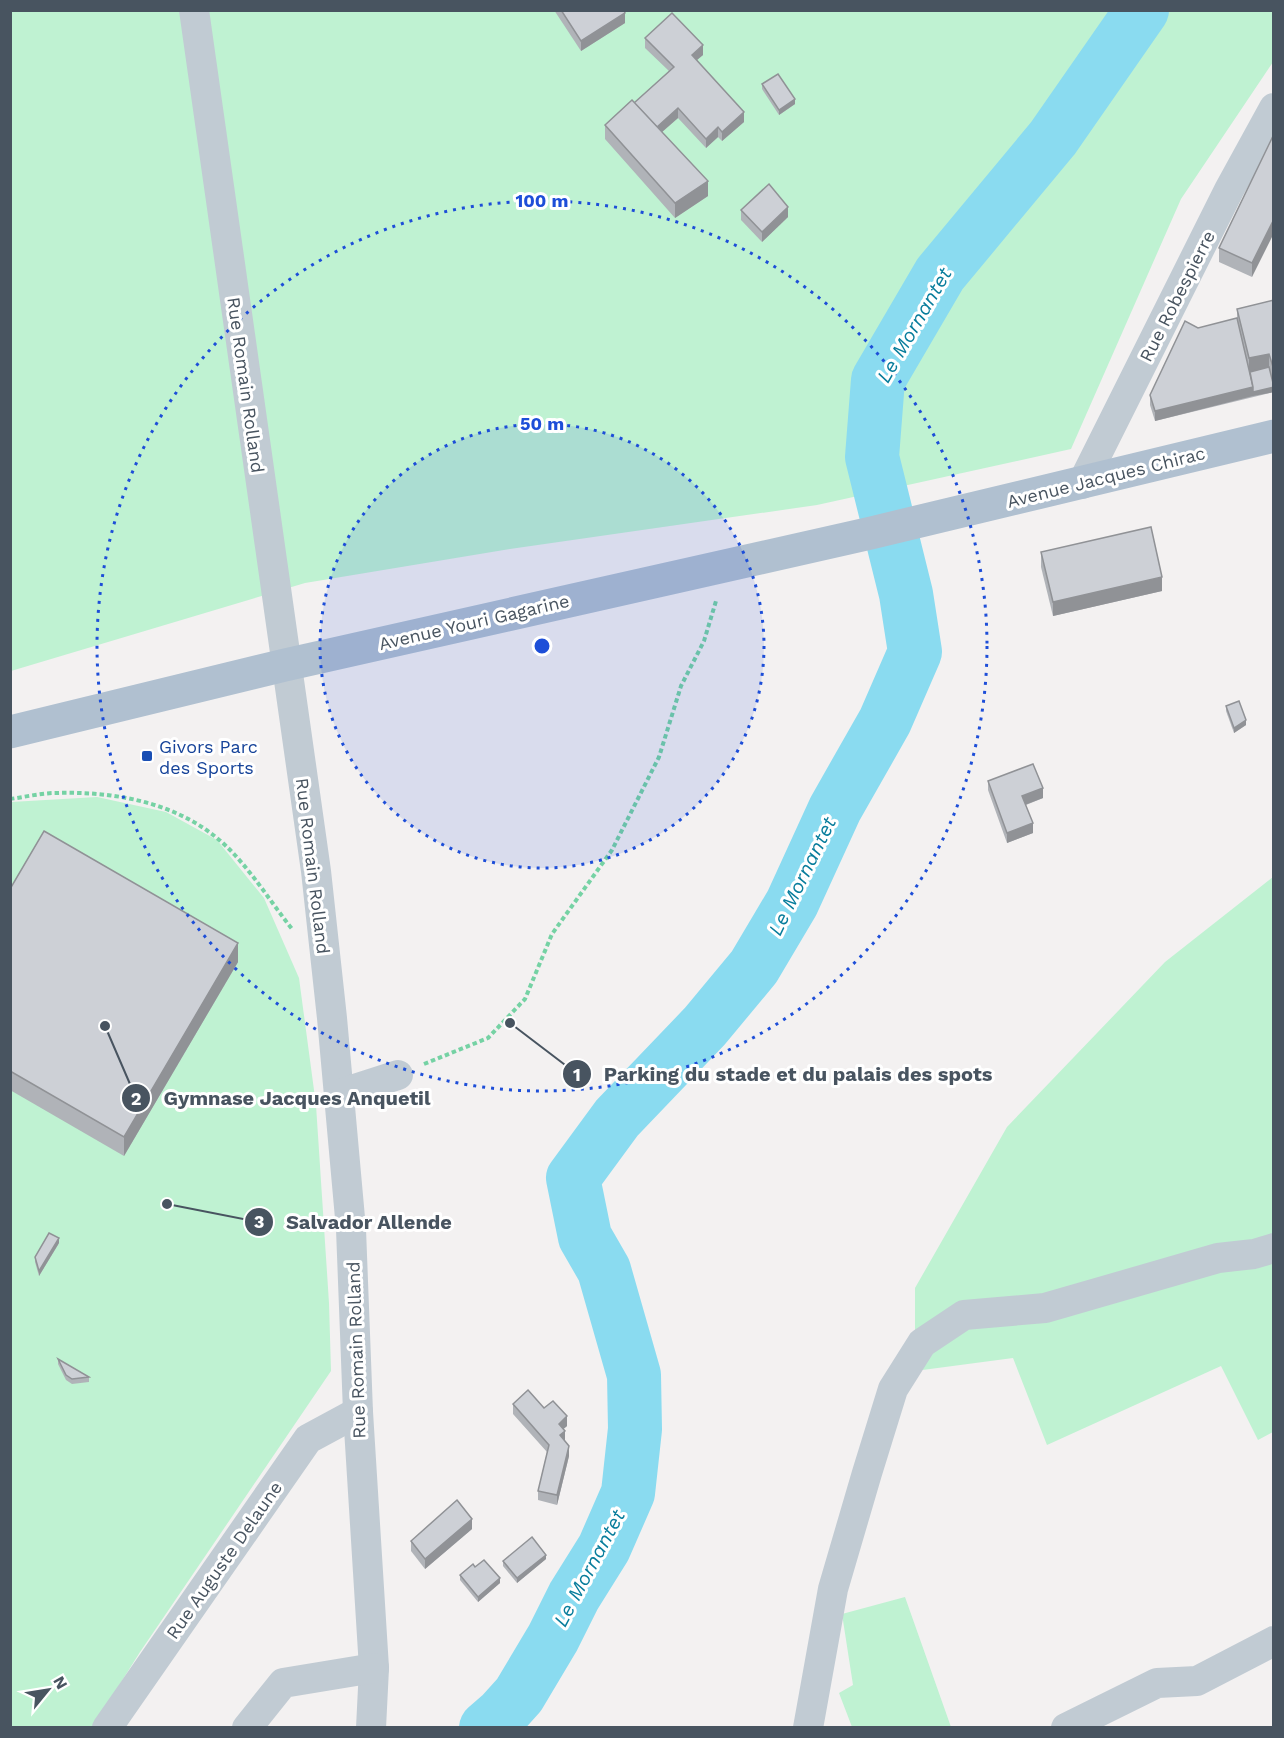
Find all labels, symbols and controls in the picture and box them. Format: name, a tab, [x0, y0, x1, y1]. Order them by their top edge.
text: 100 m	[515, 190, 569, 211]
street label: Rue Robespierre	[1135, 227, 1219, 365]
water label: Le Mornantet	[871, 262, 957, 387]
street label: Rue Romain Rolland	[223, 296, 269, 474]
text: 50 m	[520, 413, 564, 434]
street label: Avenue Jacques Chirac	[1005, 442, 1207, 512]
street label: Avenue Youri Gagarine	[377, 590, 571, 654]
centre of rings	[532, 636, 552, 656]
place label: Givors Parc des Sports	[159, 736, 258, 778]
marker: Givors Parc des Sports	[140, 749, 154, 763]
street label: Rue Romain Rolland	[292, 777, 334, 955]
water label: Le Mornantet	[763, 812, 841, 939]
callout: Parking du stade et du palais des spots	[562, 1055, 1005, 1093]
text: Parking du stade et du palais des spots	[604, 1062, 993, 1086]
text: 1	[573, 1064, 581, 1085]
callout: Gymnase Jacques Anquetil	[121, 1079, 442, 1117]
text: Gymnase Jacques Anquetil	[164, 1086, 431, 1110]
text: 2	[131, 1088, 141, 1109]
callout: Salvador Allende	[244, 1203, 464, 1241]
text: Salvador Allende	[286, 1210, 452, 1234]
text: 3	[254, 1211, 264, 1232]
street label: Rue Romain Rolland	[342, 1261, 370, 1439]
street label: Rue Auguste Delaune	[162, 1477, 286, 1643]
water label: Le Mornantet	[548, 1505, 630, 1631]
north arrow	[18, 1660, 78, 1720]
text: N	[49, 1673, 72, 1693]

